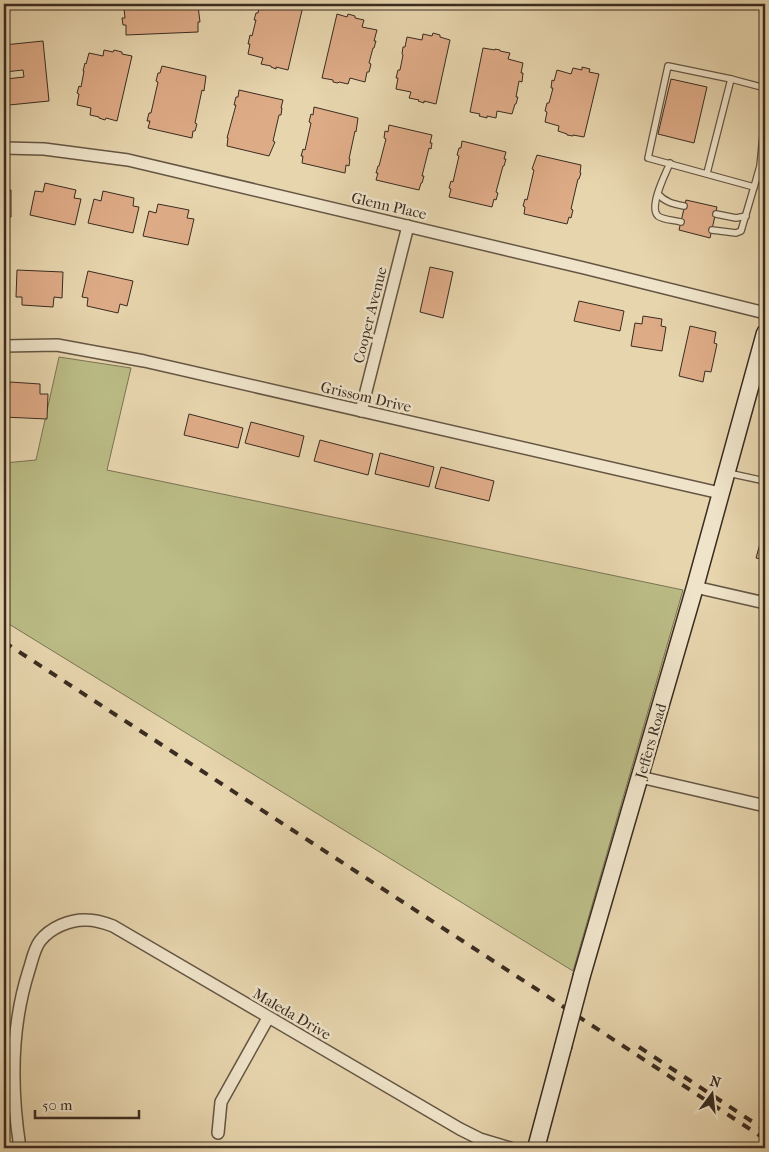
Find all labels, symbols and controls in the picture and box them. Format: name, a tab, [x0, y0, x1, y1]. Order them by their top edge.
street label: Glenn Place	[350, 189, 429, 224]
street label: Cooper Avenue	[349, 264, 391, 365]
street label: Grissom Drive	[319, 378, 414, 416]
street label: Jeffers Road	[631, 700, 671, 782]
street label: Maleda Drive	[250, 984, 335, 1044]
north arrow	[686, 1070, 736, 1120]
text: N	[708, 1072, 723, 1092]
scale bar	[35, 1087, 139, 1119]
text: 50 m	[42, 1096, 73, 1114]

